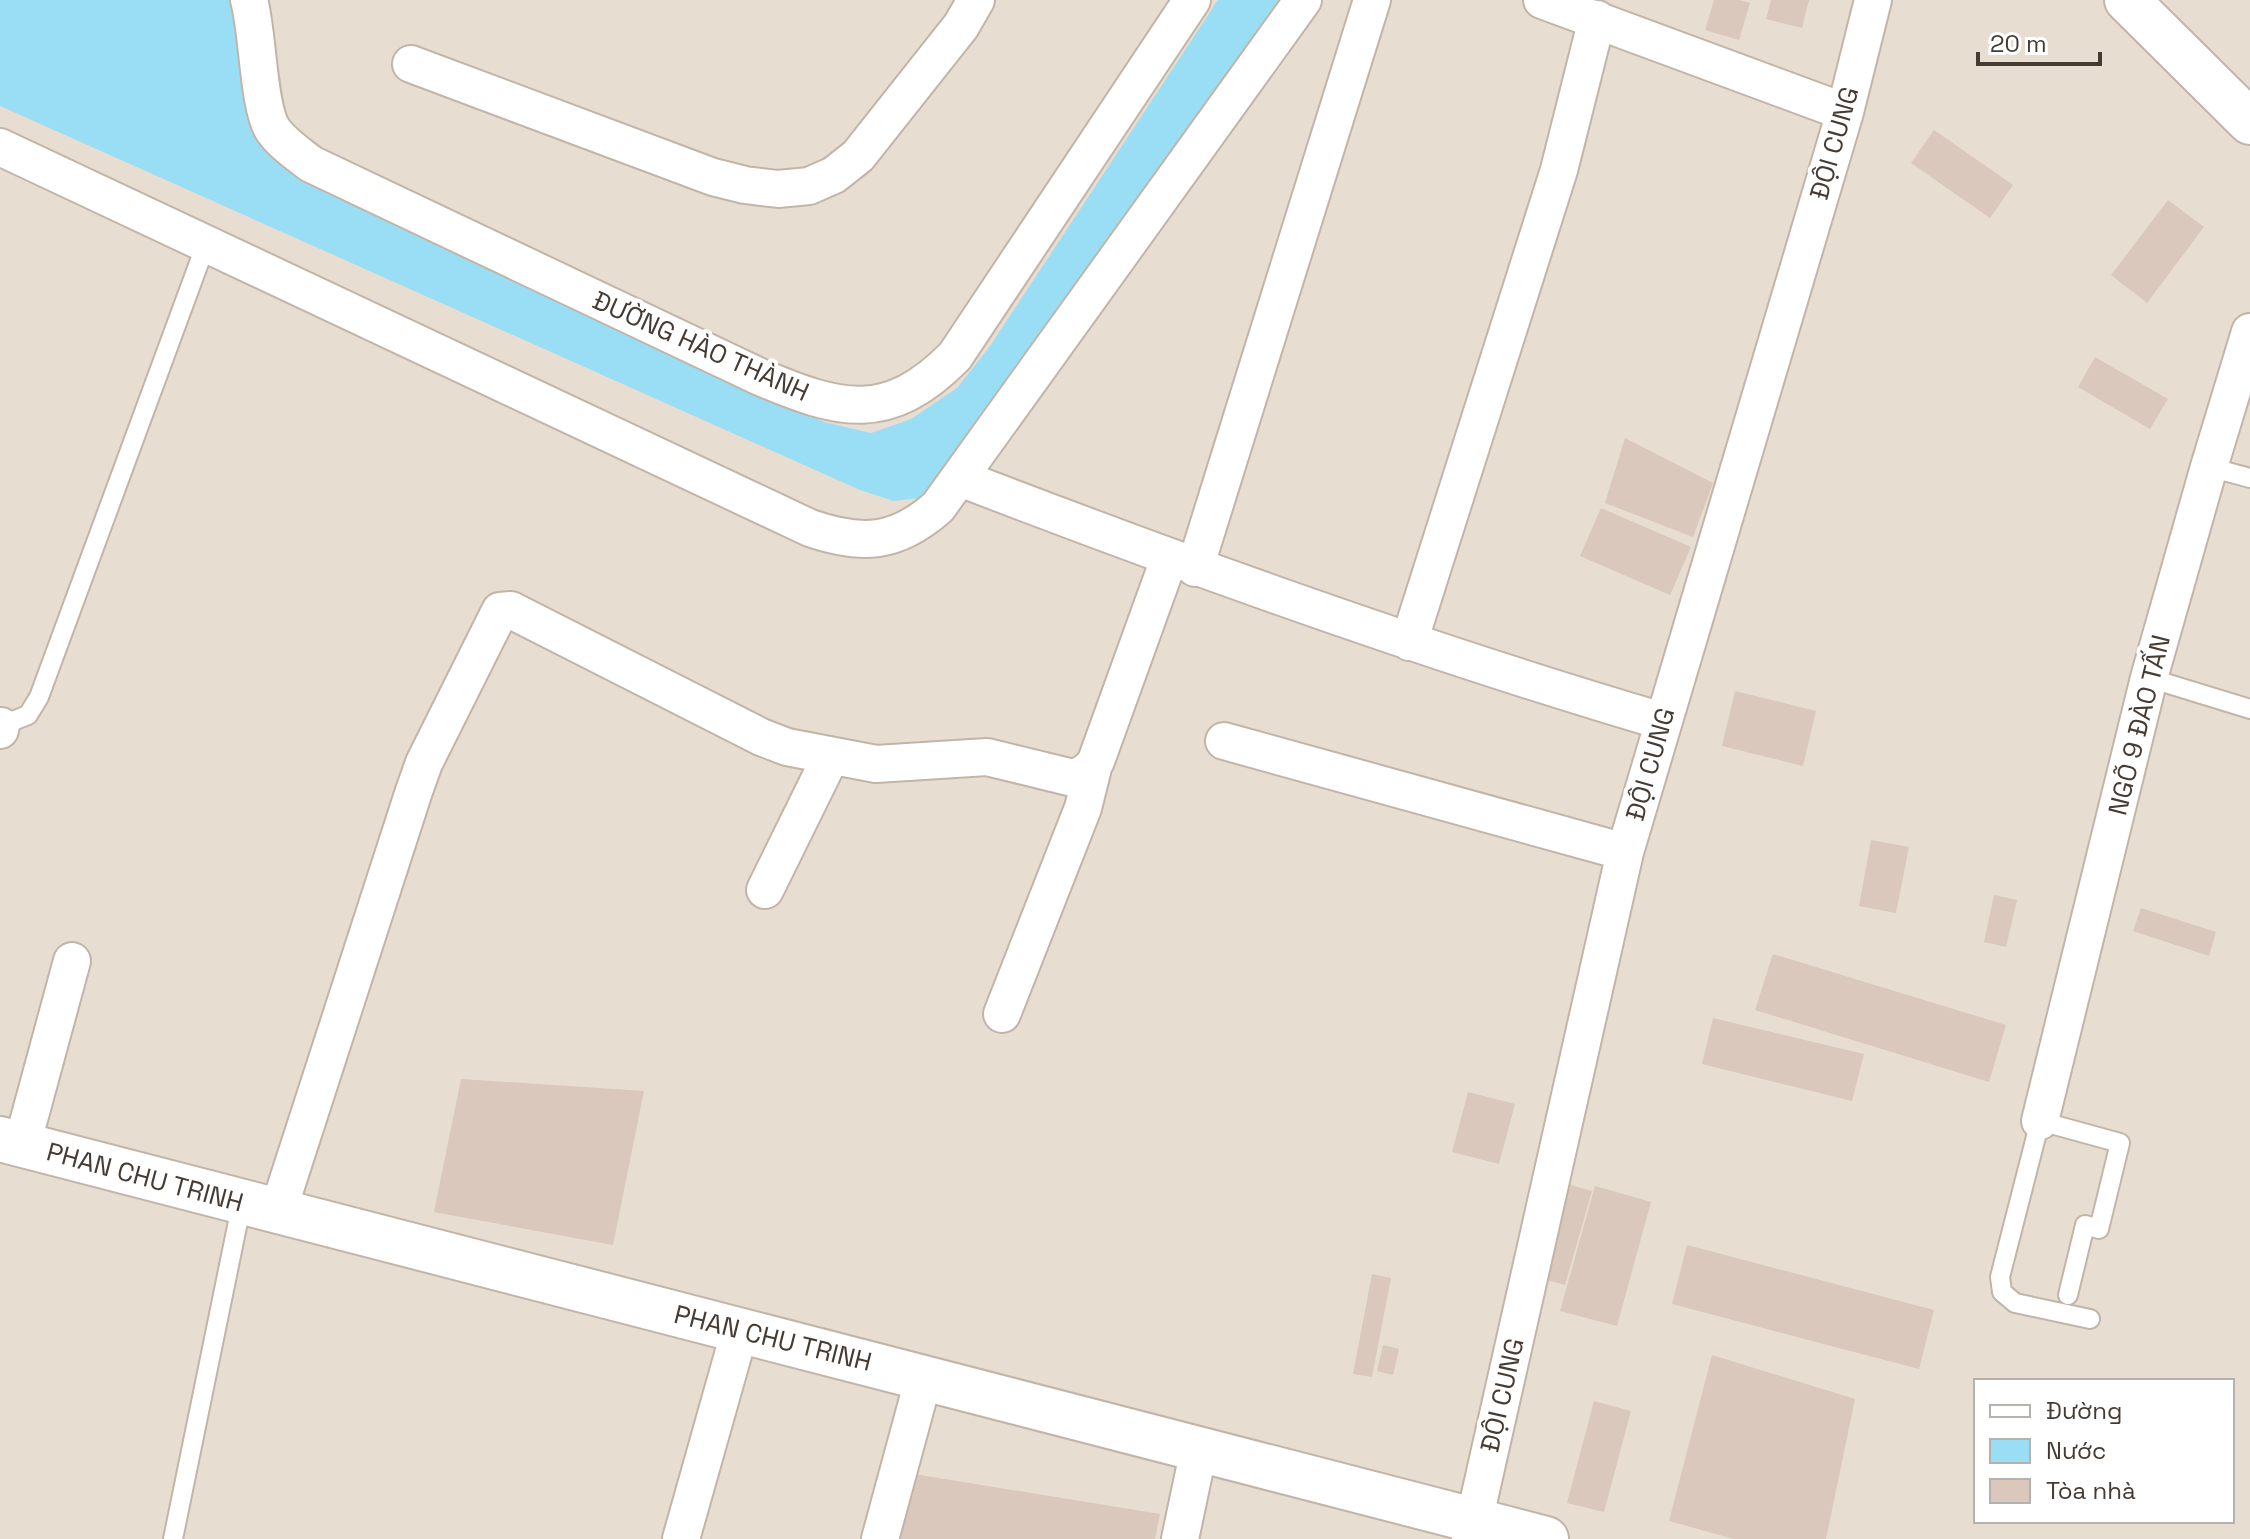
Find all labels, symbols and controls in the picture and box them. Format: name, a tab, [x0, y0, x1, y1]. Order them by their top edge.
scale bar	[1978, 16, 2100, 66]
text: 20 m	[1990, 28, 2047, 59]
street label: ĐỘI CUNG	[1802, 83, 1866, 203]
street label: ĐƯỜNG HÀO THÀNH	[588, 283, 814, 409]
street label: NGÕ 9 ĐÀO TẤN	[2100, 631, 2178, 819]
street label: ĐỘI CUNG	[1618, 704, 1682, 824]
street label: PHAN CHU TRINH	[43, 1134, 247, 1220]
street label: PHAN CHU TRINH	[671, 1297, 875, 1379]
street label: ĐỘI CUNG	[1472, 1335, 1532, 1455]
legend	[1974, 1379, 2234, 1523]
text: Đường	[2046, 1395, 2122, 1426]
text: Nước	[2046, 1435, 2106, 1466]
text: Tòa nhà	[2046, 1475, 2136, 1506]

